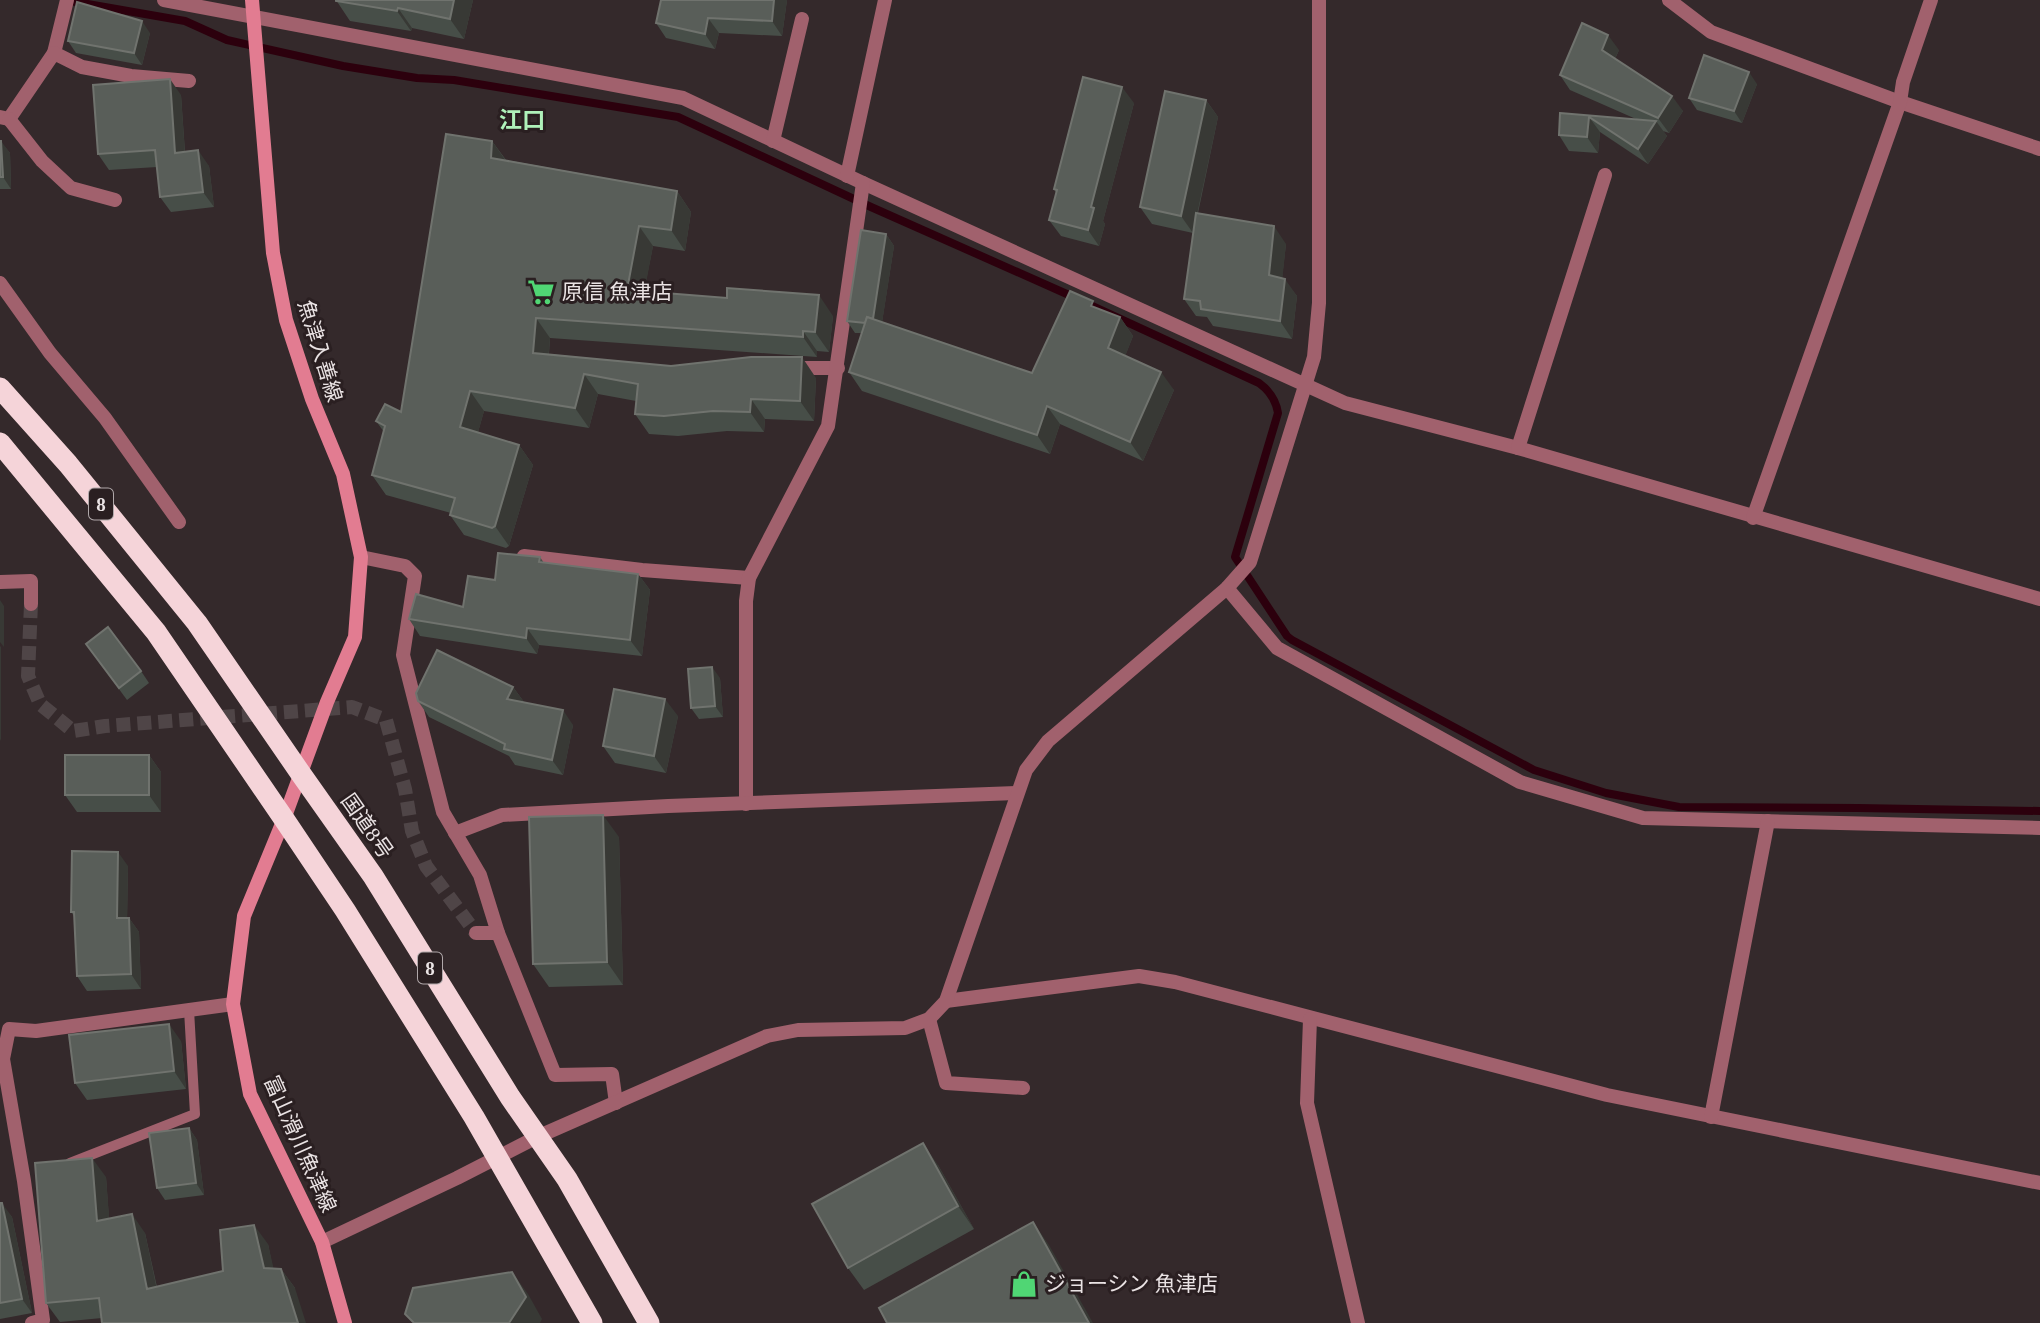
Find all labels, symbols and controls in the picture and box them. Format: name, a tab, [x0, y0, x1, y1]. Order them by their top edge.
district label: 江口	[499, 108, 545, 133]
supermarket icon: 原信 魚津店	[526, 277, 556, 307]
place label: 原信 魚津店	[562, 280, 672, 304]
street label: 魚津入善線	[293, 297, 347, 405]
road number: 8	[89, 489, 113, 520]
street label: 国道8号	[336, 789, 398, 863]
road number: 8	[418, 952, 442, 984]
street label: 富山滑川魚津線	[259, 1072, 341, 1216]
shop icon: ジョーシン 魚津店	[1009, 1269, 1039, 1299]
place label: ジョーシン 魚津店	[1045, 1272, 1218, 1296]

